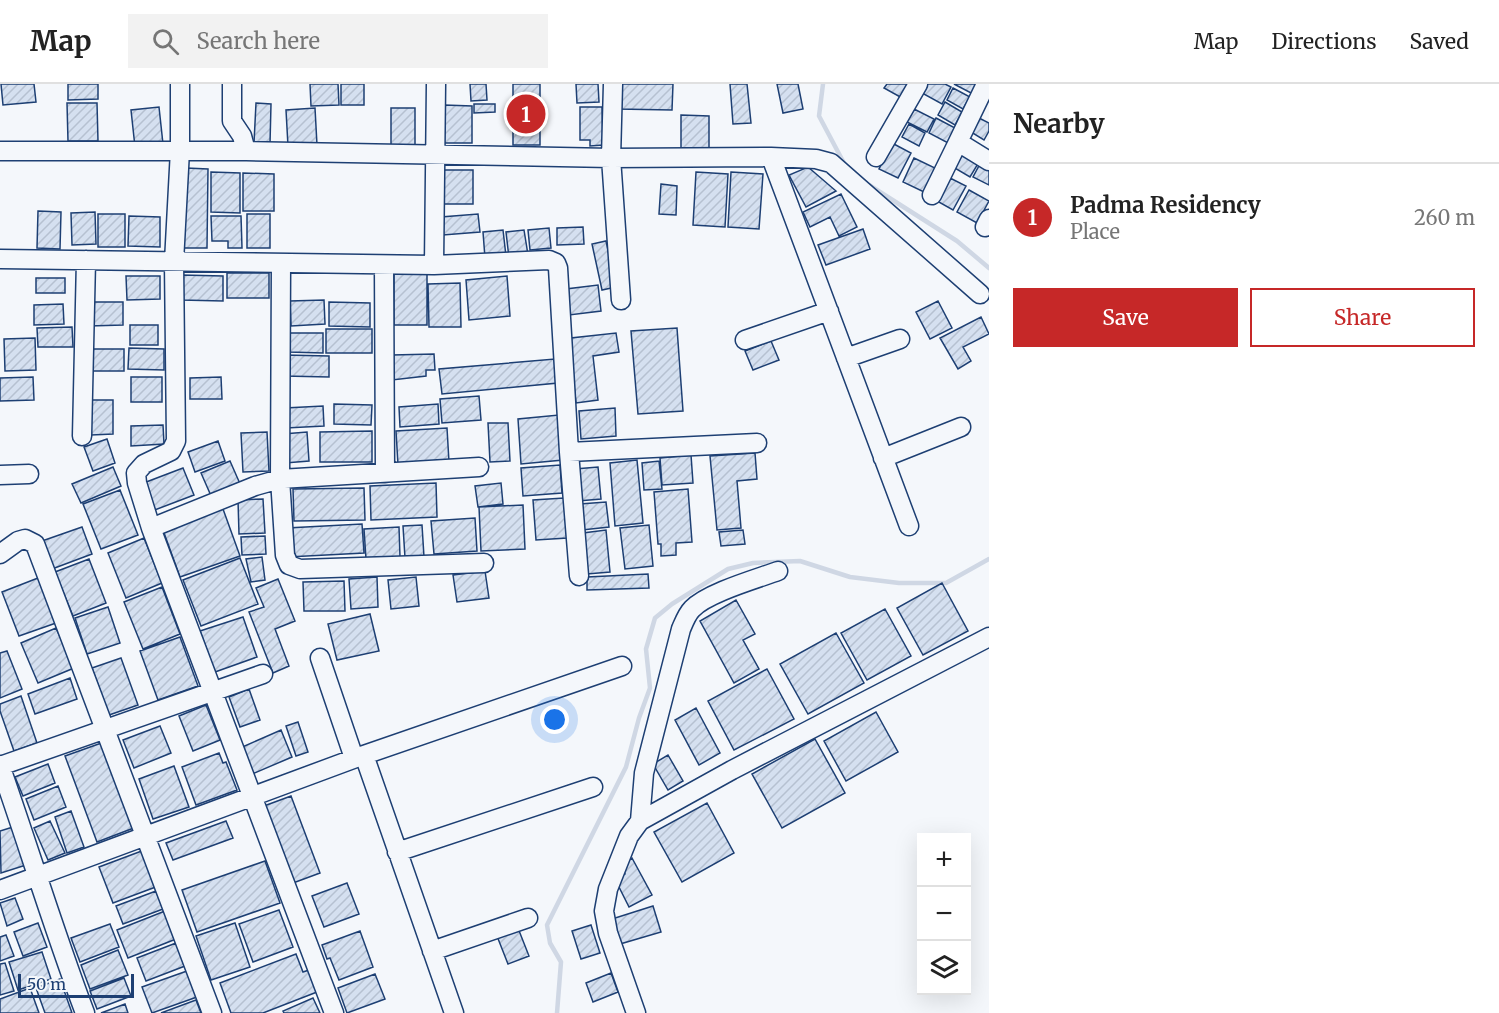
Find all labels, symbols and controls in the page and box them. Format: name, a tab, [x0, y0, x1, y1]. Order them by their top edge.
search box	[128, 14, 548, 68]
text: Map	[30, 23, 92, 59]
icon: search	[149, 25, 182, 58]
text: Search here	[197, 27, 320, 55]
text: Map	[1194, 28, 1238, 55]
text: Directions	[1271, 28, 1376, 55]
text: Saved	[1409, 28, 1469, 55]
pin: 1	[506, 92, 546, 136]
text: Nearby	[1013, 107, 1105, 140]
text: Padma Residency	[1070, 191, 1261, 219]
text: 1	[1028, 205, 1037, 230]
text: 260 m	[1414, 205, 1475, 230]
text: Place	[1070, 219, 1120, 244]
button: Save	[1013, 288, 1238, 347]
button: Share	[1250, 288, 1475, 347]
your location	[540, 705, 569, 734]
map controls	[917, 833, 971, 995]
button: +	[917, 833, 971, 887]
button: −	[917, 887, 971, 941]
button: layers	[917, 941, 971, 995]
scale bar	[18, 971, 134, 998]
text: 50 m	[27, 974, 66, 994]

